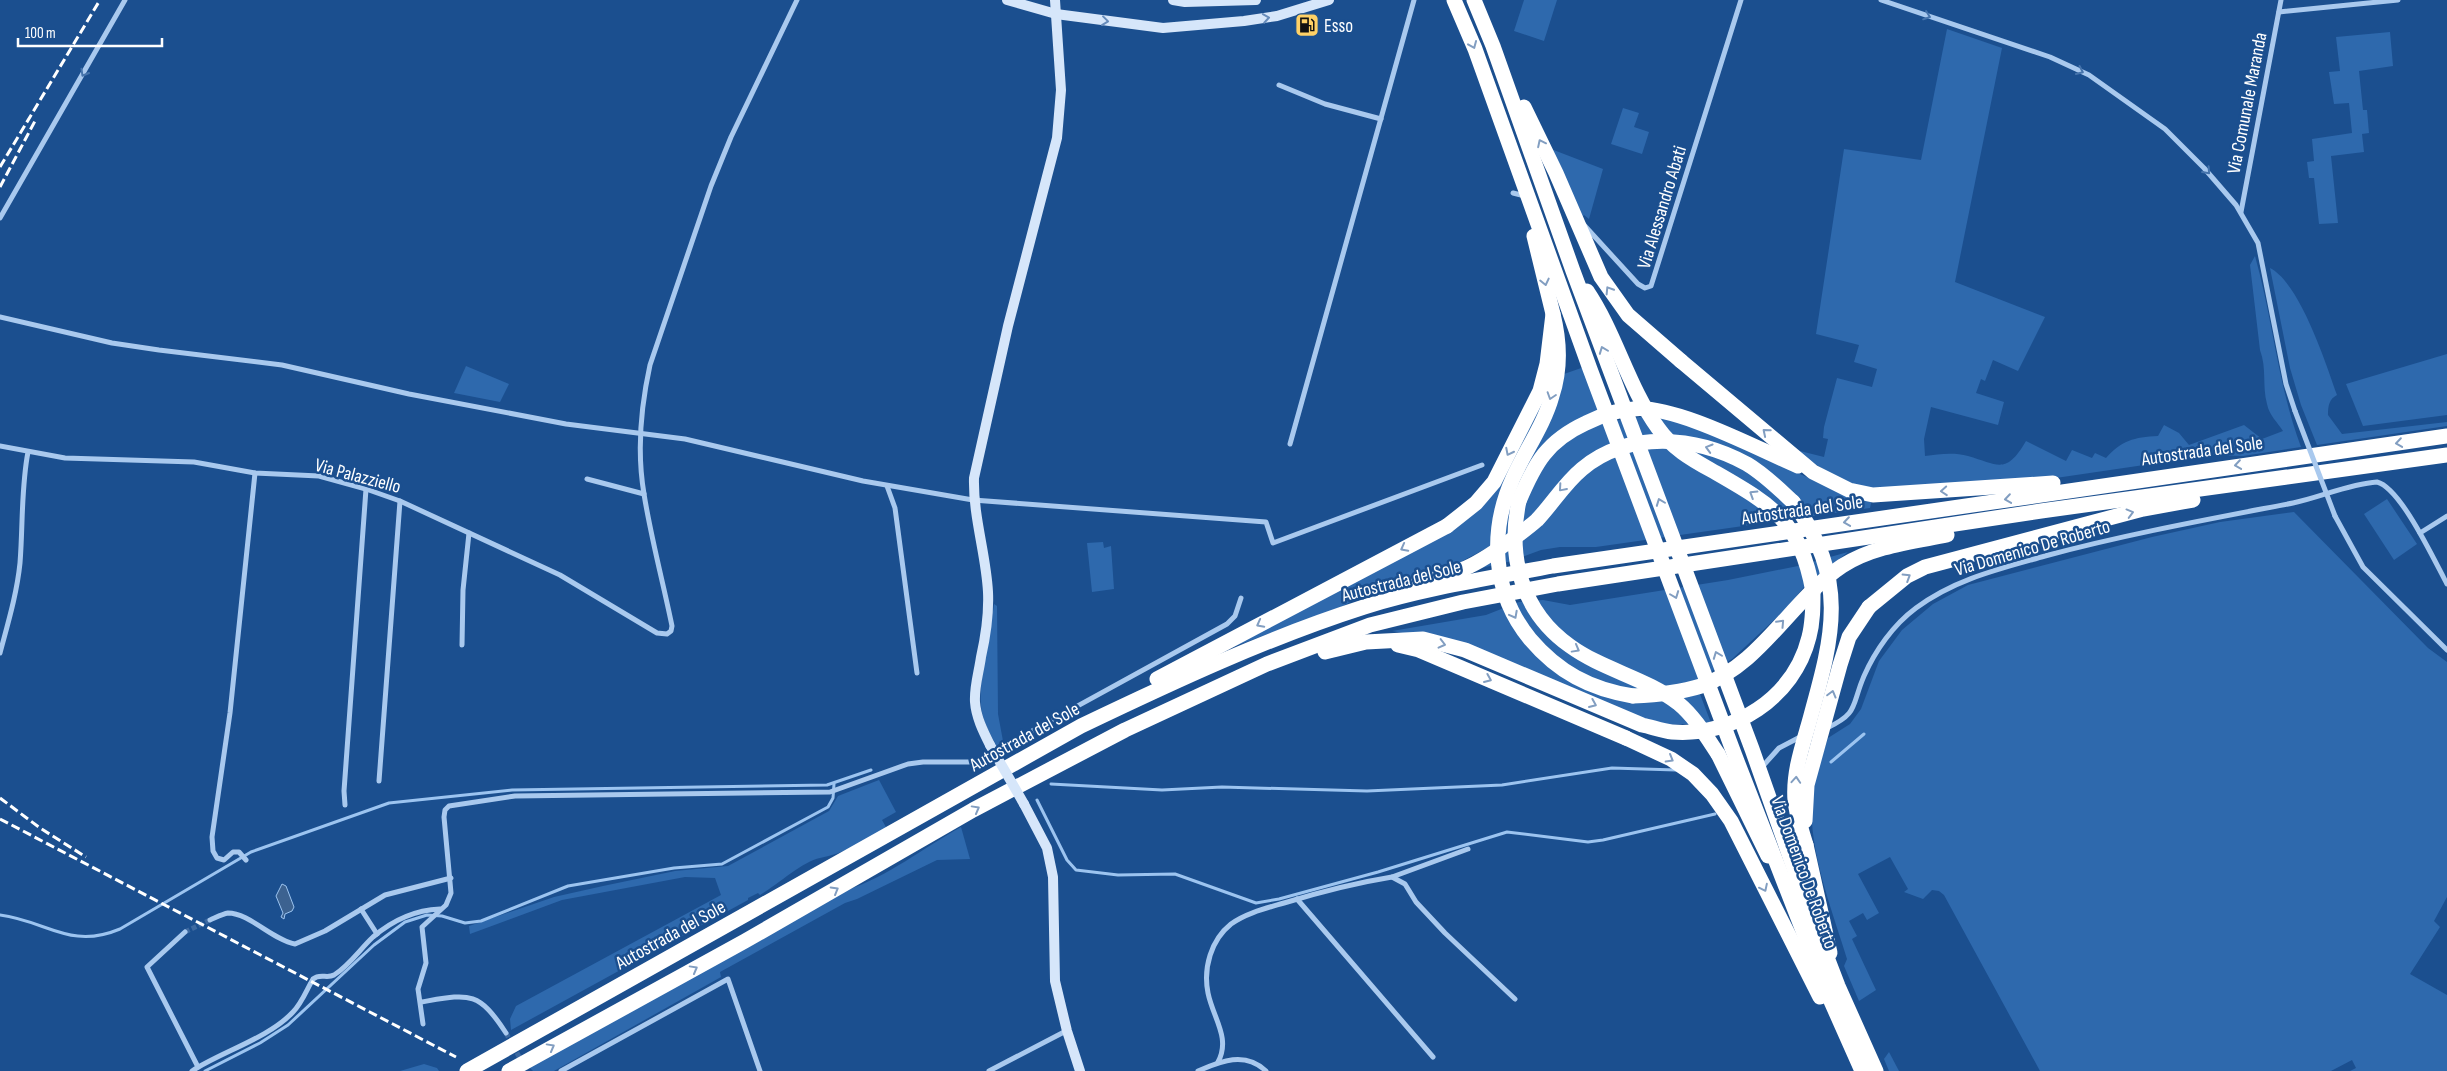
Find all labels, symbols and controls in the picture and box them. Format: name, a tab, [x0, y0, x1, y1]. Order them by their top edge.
one-way arrow	[1922, 10, 1931, 20]
fuel station icon: Esso	[1294, 12, 1320, 38]
one-way arrow	[1262, 13, 1271, 23]
scale bar	[18, 15, 161, 47]
one-way arrow	[1100, 15, 1109, 25]
place label: Esso	[1324, 15, 1353, 38]
text: 100 m	[25, 24, 56, 43]
street label: Via Comunale Maranda	[2222, 31, 2272, 176]
one-way arrow	[1466, 40, 1477, 49]
one-way arrow	[2075, 65, 2084, 75]
one-way arrow	[80, 67, 90, 76]
one-way arrow	[1537, 139, 1547, 148]
street label: Via Alessandro Abati	[1633, 143, 1692, 272]
one-way arrow	[2201, 165, 2210, 174]
one-way arrow	[1539, 278, 1550, 287]
one-way arrow	[1606, 287, 1615, 296]
one-way arrow	[1599, 346, 1609, 355]
one-way arrow	[1547, 392, 1557, 400]
one-way arrow	[1762, 429, 1771, 438]
street label: Autostrada del Sole	[2139, 432, 2264, 472]
one-way arrow	[2394, 437, 2402, 448]
one-way arrow	[1705, 443, 1714, 454]
one-way arrow	[1505, 447, 1515, 456]
street label: Via Palazziello	[312, 454, 403, 499]
one-way arrow	[2233, 460, 2242, 470]
one-way arrow	[1559, 483, 1568, 492]
one-way arrow	[1939, 485, 1947, 496]
street label: Autostrada del Sole	[1739, 491, 1864, 531]
one-way arrow	[1750, 491, 1759, 500]
one-way arrow	[2003, 493, 2012, 503]
one-way arrow	[1656, 499, 1666, 507]
one-way arrow	[2125, 508, 2134, 519]
street label: Via Domenico De Roberto	[1952, 515, 2113, 582]
one-way arrow	[1843, 517, 1851, 527]
one-way arrow	[1400, 542, 1409, 552]
street label: Autostrada del Sole	[1338, 556, 1463, 608]
one-way arrow	[1901, 573, 1910, 583]
one-way arrow	[1669, 590, 1679, 598]
one-way arrow	[1508, 609, 1518, 618]
one-way arrow	[1257, 618, 1266, 628]
one-way arrow	[1775, 620, 1784, 629]
one-way arrow	[1438, 638, 1447, 649]
one-way arrow	[1571, 643, 1580, 653]
one-way arrow	[1713, 651, 1723, 659]
one-way arrow	[1483, 673, 1492, 684]
one-way arrow	[1826, 690, 1837, 699]
street label: Autostrada del Sole	[965, 698, 1084, 777]
one-way arrow	[1588, 698, 1597, 709]
one-way arrow	[1665, 753, 1674, 763]
one-way arrow	[1790, 776, 1801, 784]
street label: Via Domenico De Roberto	[1765, 793, 1842, 952]
one-way arrow	[971, 805, 980, 815]
one-way arrow	[1758, 883, 1768, 892]
one-way arrow	[830, 886, 839, 896]
street label: Autostrada del Sole	[611, 896, 730, 975]
one-way arrow	[688, 965, 697, 975]
one-way arrow	[546, 1044, 555, 1054]

